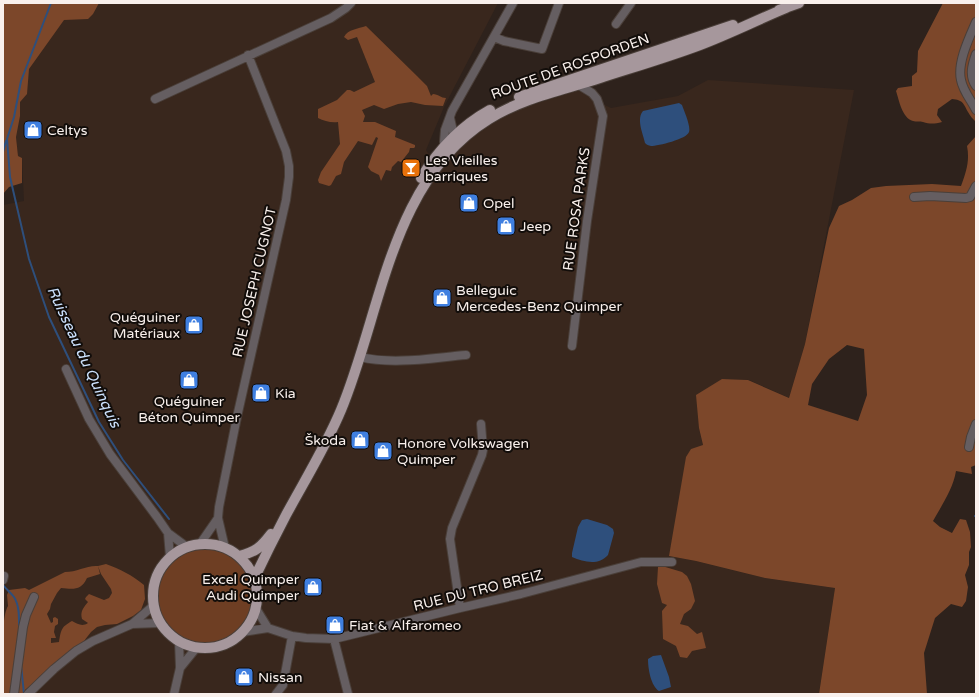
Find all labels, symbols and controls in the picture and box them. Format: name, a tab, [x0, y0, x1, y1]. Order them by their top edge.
street label: ROUTE DE ROSPORDEN	[489, 30, 652, 103]
shop icon: Celtys	[22, 119, 44, 141]
place label: Celtys	[47, 122, 88, 139]
street label: RUE ROSA PARKS	[559, 146, 594, 272]
place label: Les Vieilles barriques	[425, 152, 498, 185]
bar icon: Les Vieilles barriques	[400, 157, 422, 179]
shop icon: Opel	[458, 192, 480, 214]
place label: Opel	[483, 195, 515, 212]
street label: RUE JOSEPH CUGNOT	[229, 205, 280, 359]
shop icon: Jeep	[495, 215, 517, 237]
place label: Jeep	[520, 218, 551, 235]
place label: Belleguic Mercedes-Benz Quimper	[456, 282, 622, 315]
water label: Ruisseau du Quinquis	[43, 283, 125, 432]
shop icon: Belleguic Mercedes-Benz Quimper	[431, 287, 453, 309]
place label: Quéguiner Matériaux	[110, 309, 181, 342]
shop icon: Quéguiner Matériaux	[183, 314, 205, 336]
shop icon: Quéguiner Béton Quimper	[178, 369, 200, 391]
shop icon: Kia	[250, 382, 272, 404]
place label: Kia	[275, 385, 296, 402]
place label: Quéguiner Béton Quimper	[138, 393, 240, 426]
shop icon: Škoda	[349, 429, 371, 451]
place label: Škoda	[305, 432, 346, 449]
place label: Honore Volkswagen Quimper	[397, 435, 529, 468]
shop icon: Honore Volkswagen Quimper	[372, 440, 394, 462]
street label: RUE DU TRO BREIZ	[412, 566, 545, 615]
place label: Excel Quimper Audi Quimper	[202, 571, 300, 604]
shop icon: Excel Quimper Audi Quimper	[302, 576, 324, 598]
shop icon: Fiat & Alfaromeo	[324, 614, 346, 636]
place label: Fiat & Alfaromeo	[349, 617, 461, 634]
shop icon: Nissan	[233, 666, 255, 688]
place label: Nissan	[258, 669, 302, 686]

